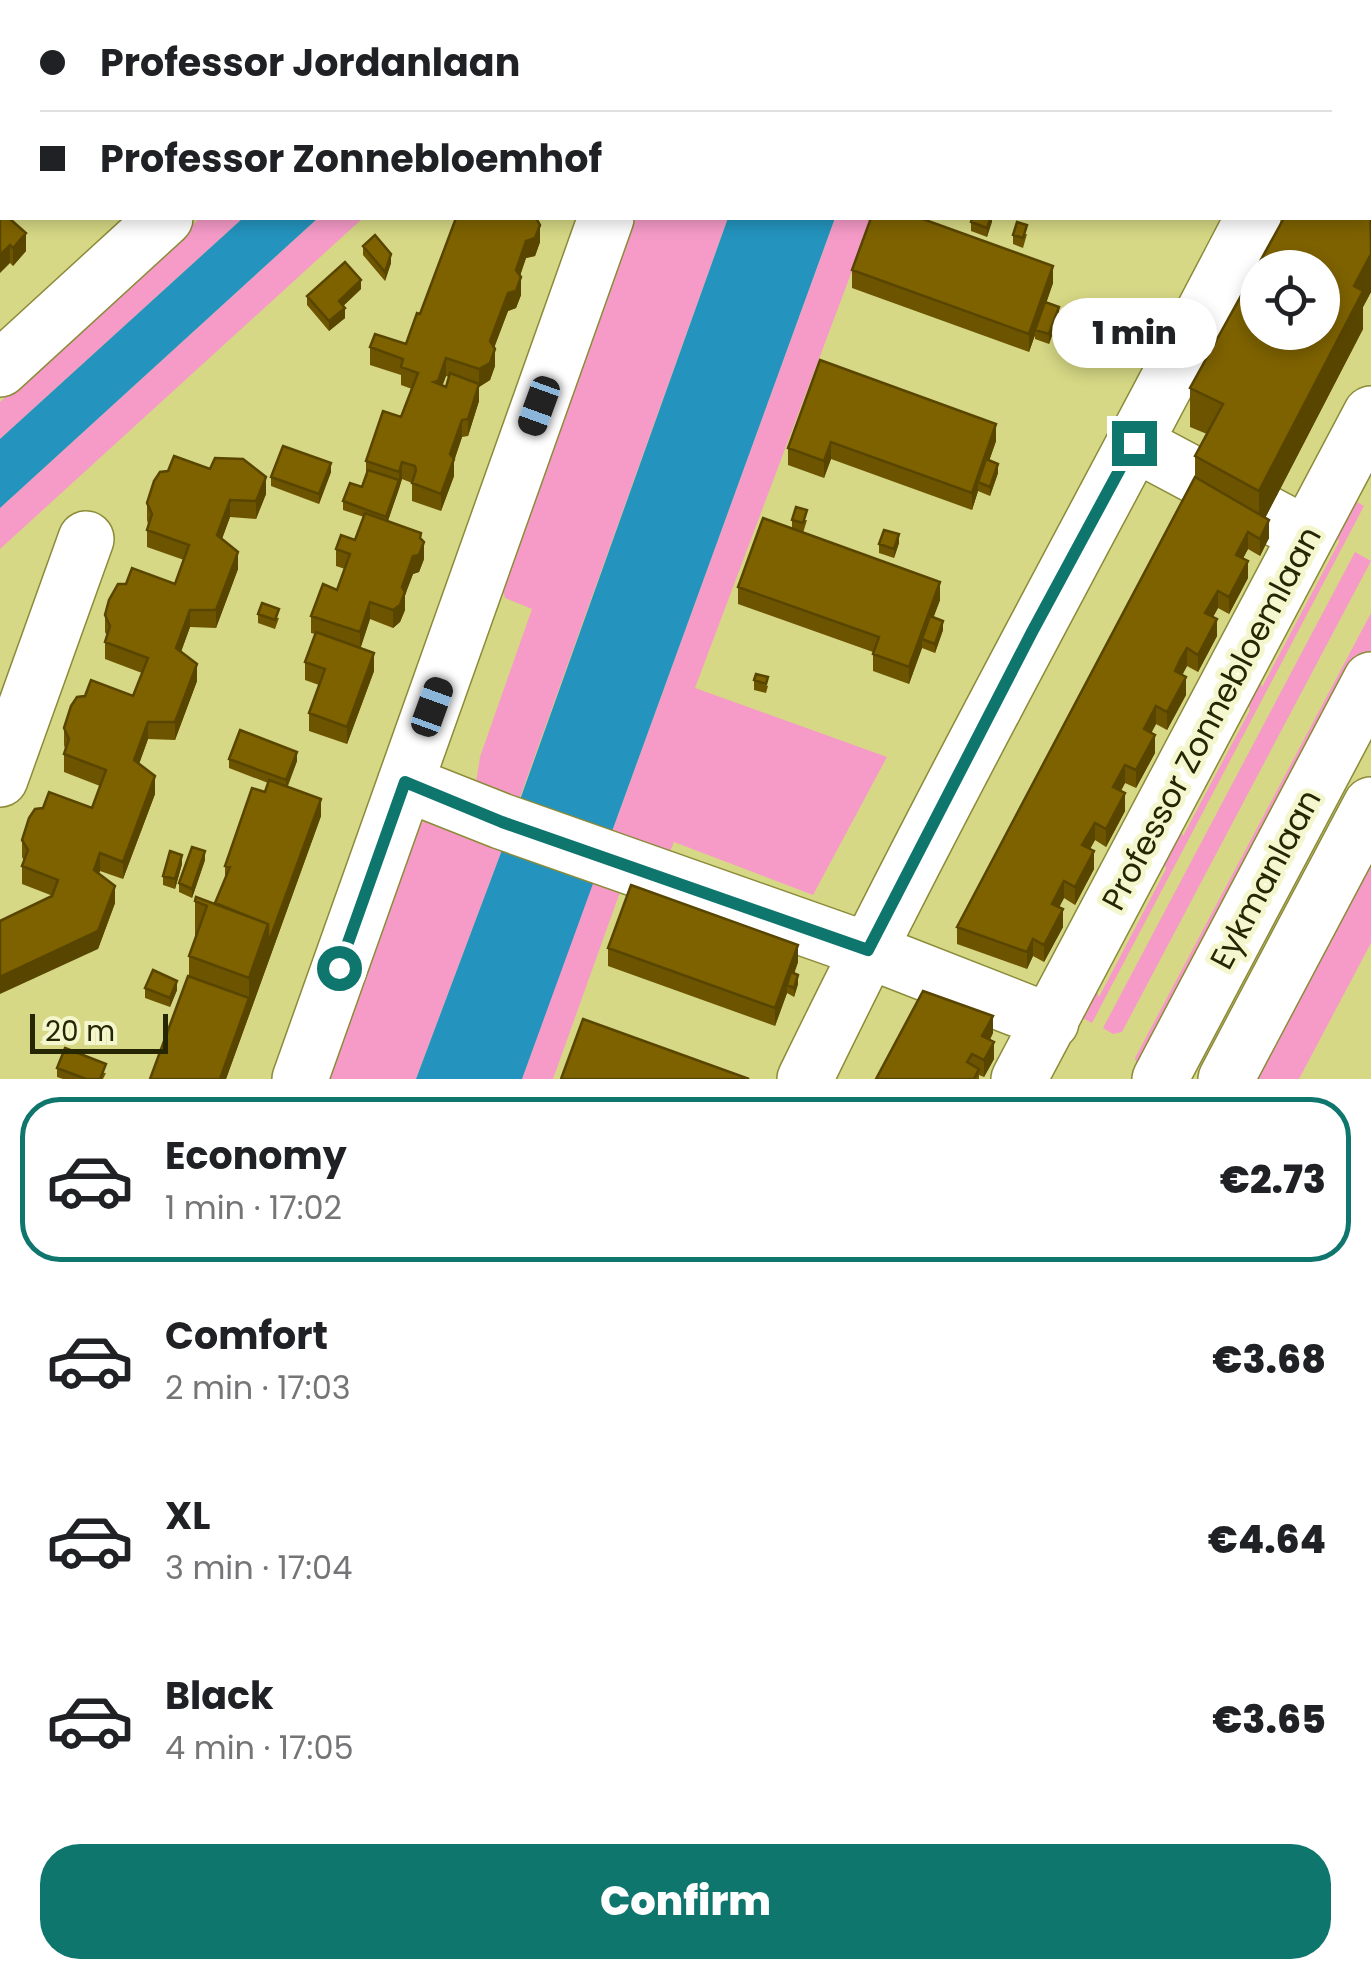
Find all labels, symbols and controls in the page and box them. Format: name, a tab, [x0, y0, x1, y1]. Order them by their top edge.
text: Professor Jordanlaan	[100, 36, 520, 89]
text: Professor Zonnebloemhof	[100, 132, 602, 185]
map controls	[1240, 250, 1340, 350]
button: locate	[1240, 250, 1340, 350]
callout: 1 min	[1052, 298, 1216, 368]
text: 1 min	[1092, 310, 1177, 355]
car	[515, 373, 563, 439]
route end	[1112, 421, 1157, 466]
street label: Professor Zonnebloemlaan	[1091, 518, 1331, 918]
car	[408, 674, 456, 740]
street label: Eykmanlaan	[1199, 781, 1331, 977]
route start	[317, 946, 362, 991]
scale bar	[30, 1009, 168, 1054]
text: 20 m	[45, 1012, 115, 1051]
text: Economy	[165, 1129, 347, 1182]
icon: car	[45, 1135, 135, 1225]
text: €2.73	[1220, 1153, 1326, 1206]
text: 1 min · 17:02	[165, 1185, 342, 1230]
text: Comfort	[165, 1309, 328, 1362]
icon: car	[45, 1315, 135, 1405]
text: €3.68	[1212, 1333, 1326, 1386]
text: 2 min · 17:03	[165, 1365, 351, 1410]
text: XL	[165, 1489, 210, 1542]
icon: car	[45, 1495, 135, 1585]
text: €4.64	[1208, 1513, 1326, 1566]
text: 3 min · 17:04	[165, 1545, 352, 1590]
text: Black	[165, 1669, 274, 1722]
icon: car	[45, 1675, 135, 1765]
text: €3.65	[1212, 1693, 1326, 1746]
text: 4 min · 17:05	[165, 1725, 354, 1770]
button: Confirm	[40, 1844, 1331, 1959]

